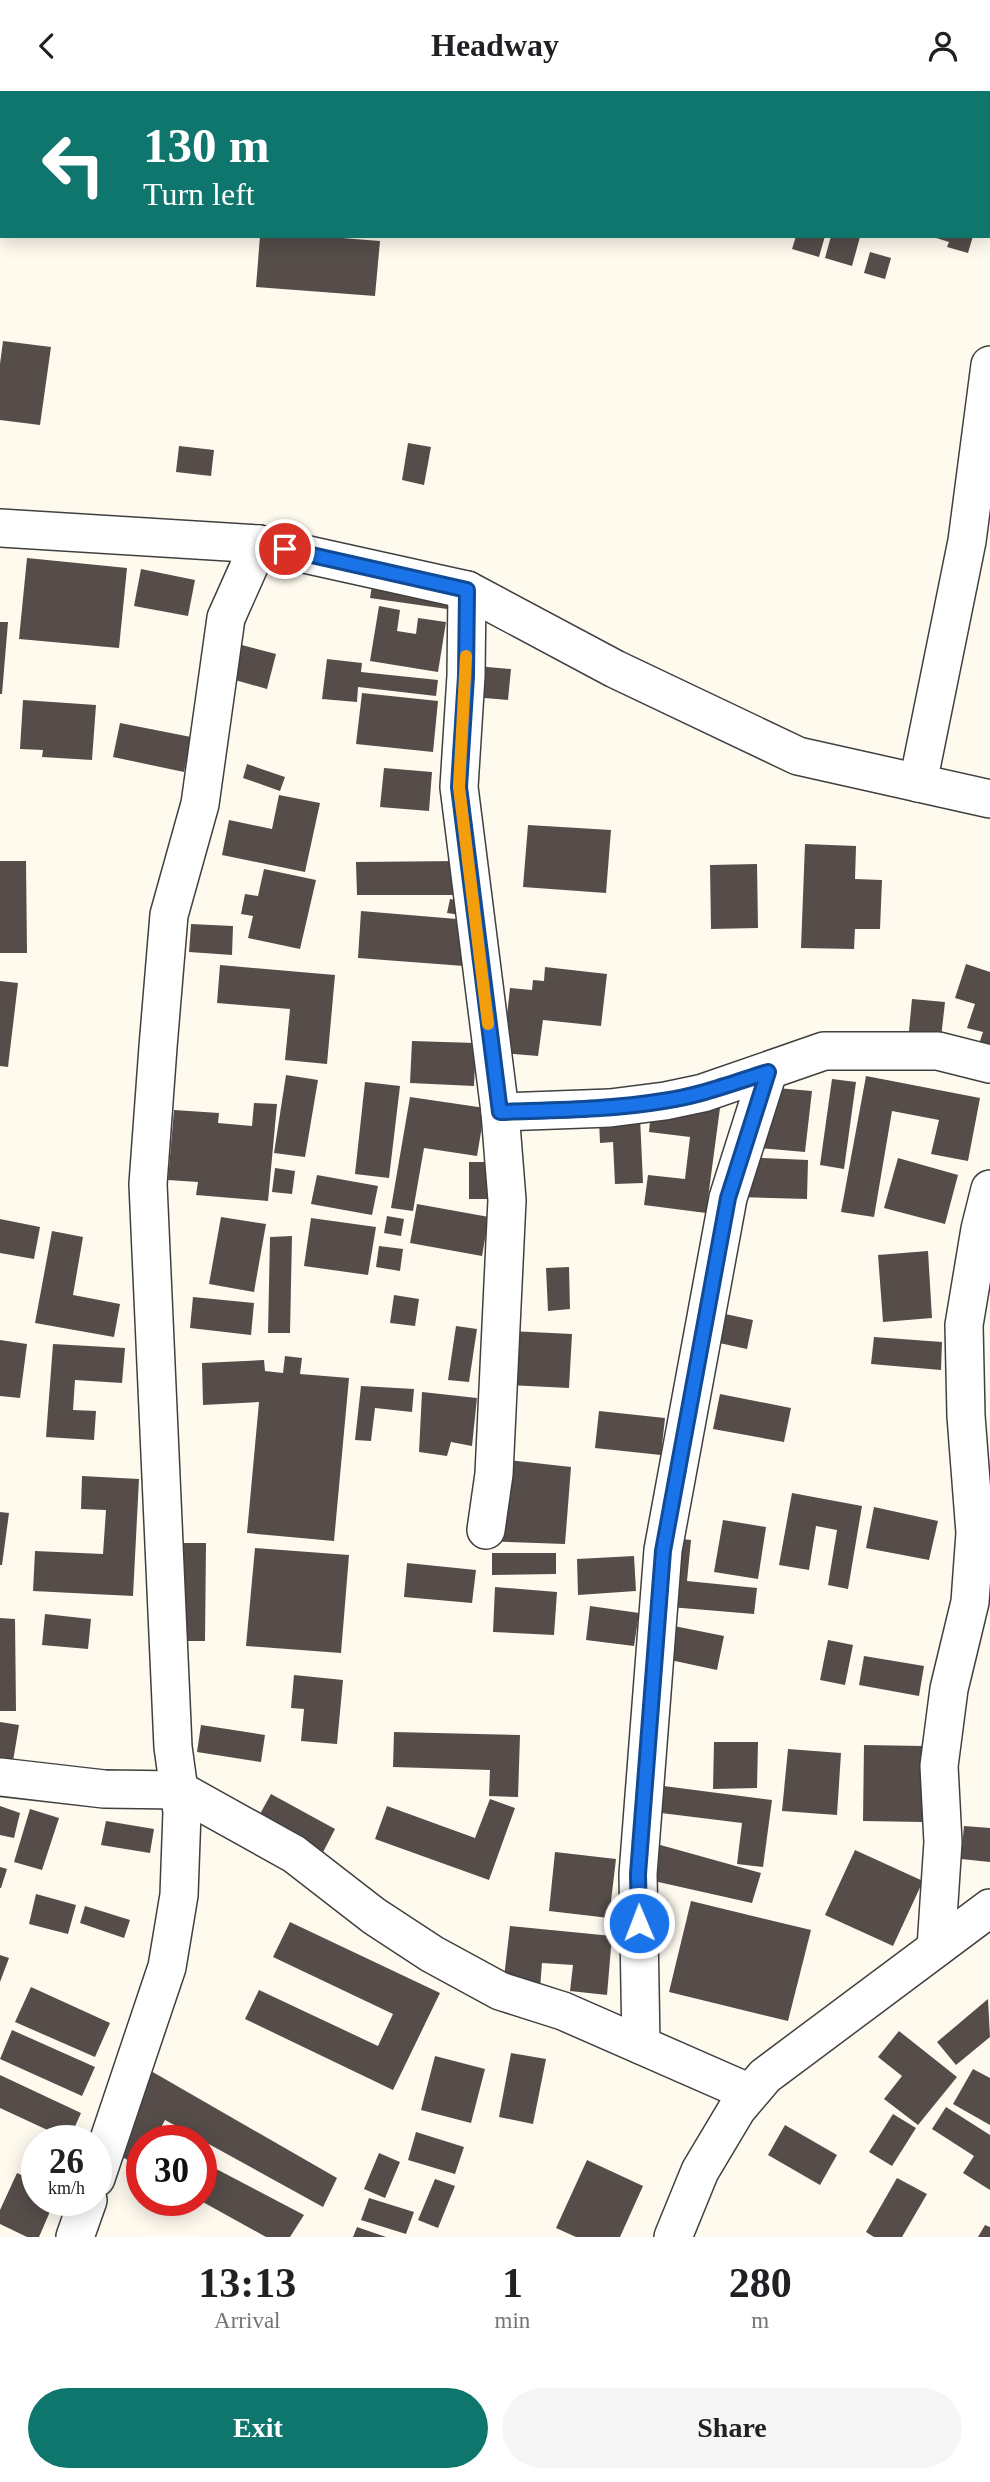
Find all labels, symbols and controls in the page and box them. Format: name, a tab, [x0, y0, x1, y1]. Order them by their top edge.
icon: back	[28, 27, 66, 65]
text: Headway	[431, 27, 559, 63]
icon: person	[924, 27, 962, 65]
text: 130 m	[143, 118, 270, 173]
icon: left	[28, 119, 119, 210]
text: Turn left	[143, 176, 255, 212]
pin	[255, 519, 315, 579]
icon: arrive	[266, 530, 304, 568]
position arrow	[602, 1886, 676, 1960]
speed limit sign: 30	[126, 2125, 217, 2216]
text: 26	[49, 2142, 84, 2181]
text: km/h	[48, 2178, 85, 2198]
text: 13:13	[198, 2260, 296, 2306]
text: 1	[502, 2260, 523, 2306]
text: 280	[729, 2260, 792, 2306]
text: Arrival	[214, 2308, 281, 2333]
text: min	[495, 2308, 530, 2333]
text: m	[751, 2308, 769, 2333]
button: Exit	[28, 2388, 488, 2468]
button: Share	[502, 2388, 962, 2468]

